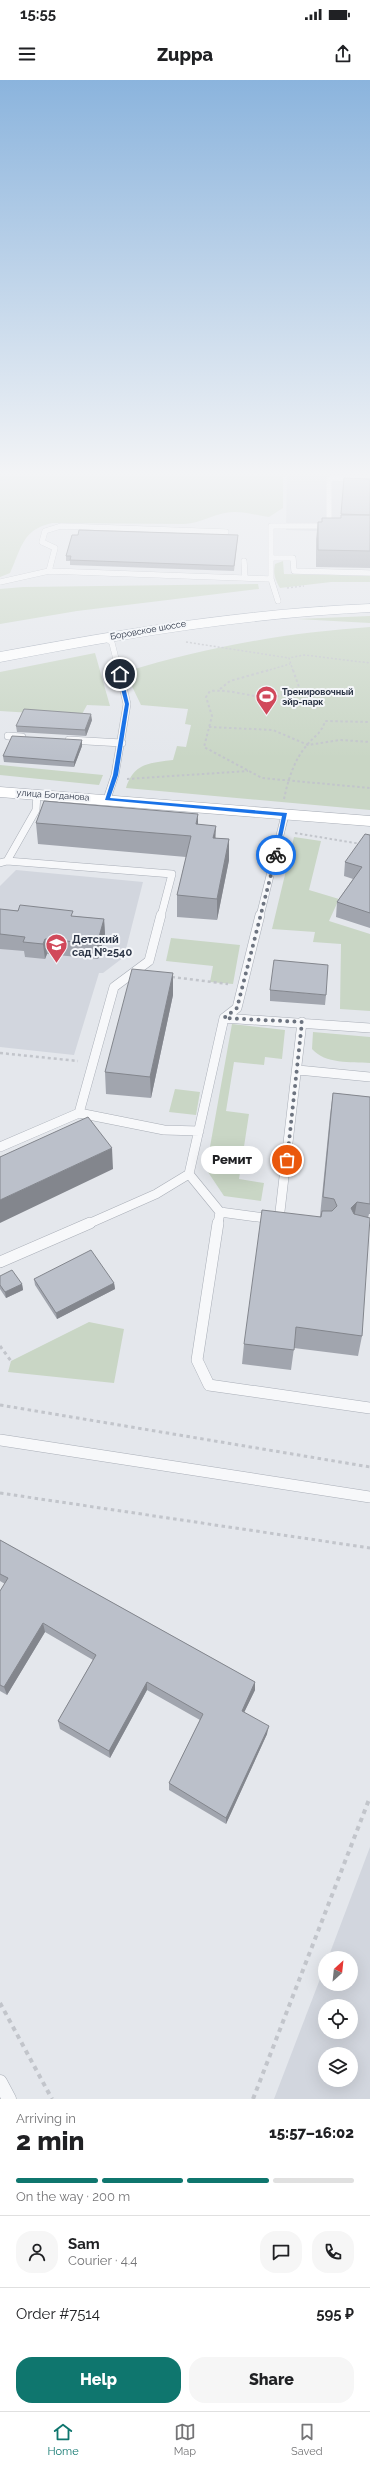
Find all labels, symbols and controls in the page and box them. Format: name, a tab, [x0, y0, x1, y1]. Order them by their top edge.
text: 15:55	[20, 5, 56, 23]
icon: menu	[16, 43, 38, 65]
icon: share	[332, 43, 354, 65]
text: Zuppa	[157, 44, 213, 65]
street label: Боровское шоссе	[109, 618, 187, 642]
pin	[103, 657, 137, 691]
icon: home	[109, 663, 131, 685]
sports icon: Тренировочный эйр-парк	[253, 684, 279, 717]
place label: Тренировочный эйр-парк	[282, 687, 354, 707]
street label: улица Богданова	[16, 787, 90, 803]
courier	[256, 835, 296, 875]
icon: bike	[265, 844, 287, 866]
school or university icon: Детский сад №2540	[44, 932, 70, 965]
place label: Детский сад №2540	[72, 933, 132, 959]
pin	[270, 1143, 304, 1177]
callout: Ремит	[201, 1146, 263, 1174]
icon: bag	[276, 1149, 298, 1171]
text: Ремит	[212, 1152, 252, 1167]
north arrow	[318, 1951, 358, 1991]
map controls	[318, 1951, 358, 2087]
button: locate	[318, 1999, 358, 2039]
button: layers	[318, 2047, 358, 2087]
text: Arriving in	[16, 2111, 76, 2126]
text: 15:57–16:02	[269, 2124, 354, 2142]
text: 2 min	[16, 2126, 84, 2156]
text: On the way · 200 m	[16, 2189, 130, 2204]
button: person	[16, 2231, 58, 2273]
button: chat	[260, 2231, 302, 2273]
button: phone	[312, 2231, 354, 2273]
text: Sam	[68, 2235, 100, 2253]
text: Courier · 4.4	[68, 2253, 137, 2268]
text: Order #7514	[16, 2305, 100, 2323]
text: 595 ₽	[316, 2305, 354, 2323]
button: Help	[16, 2357, 181, 2403]
button: Share	[189, 2357, 354, 2403]
tab: Home	[48, 2421, 79, 2458]
tab: Map	[174, 2421, 196, 2458]
tab: Saved	[291, 2421, 322, 2458]

